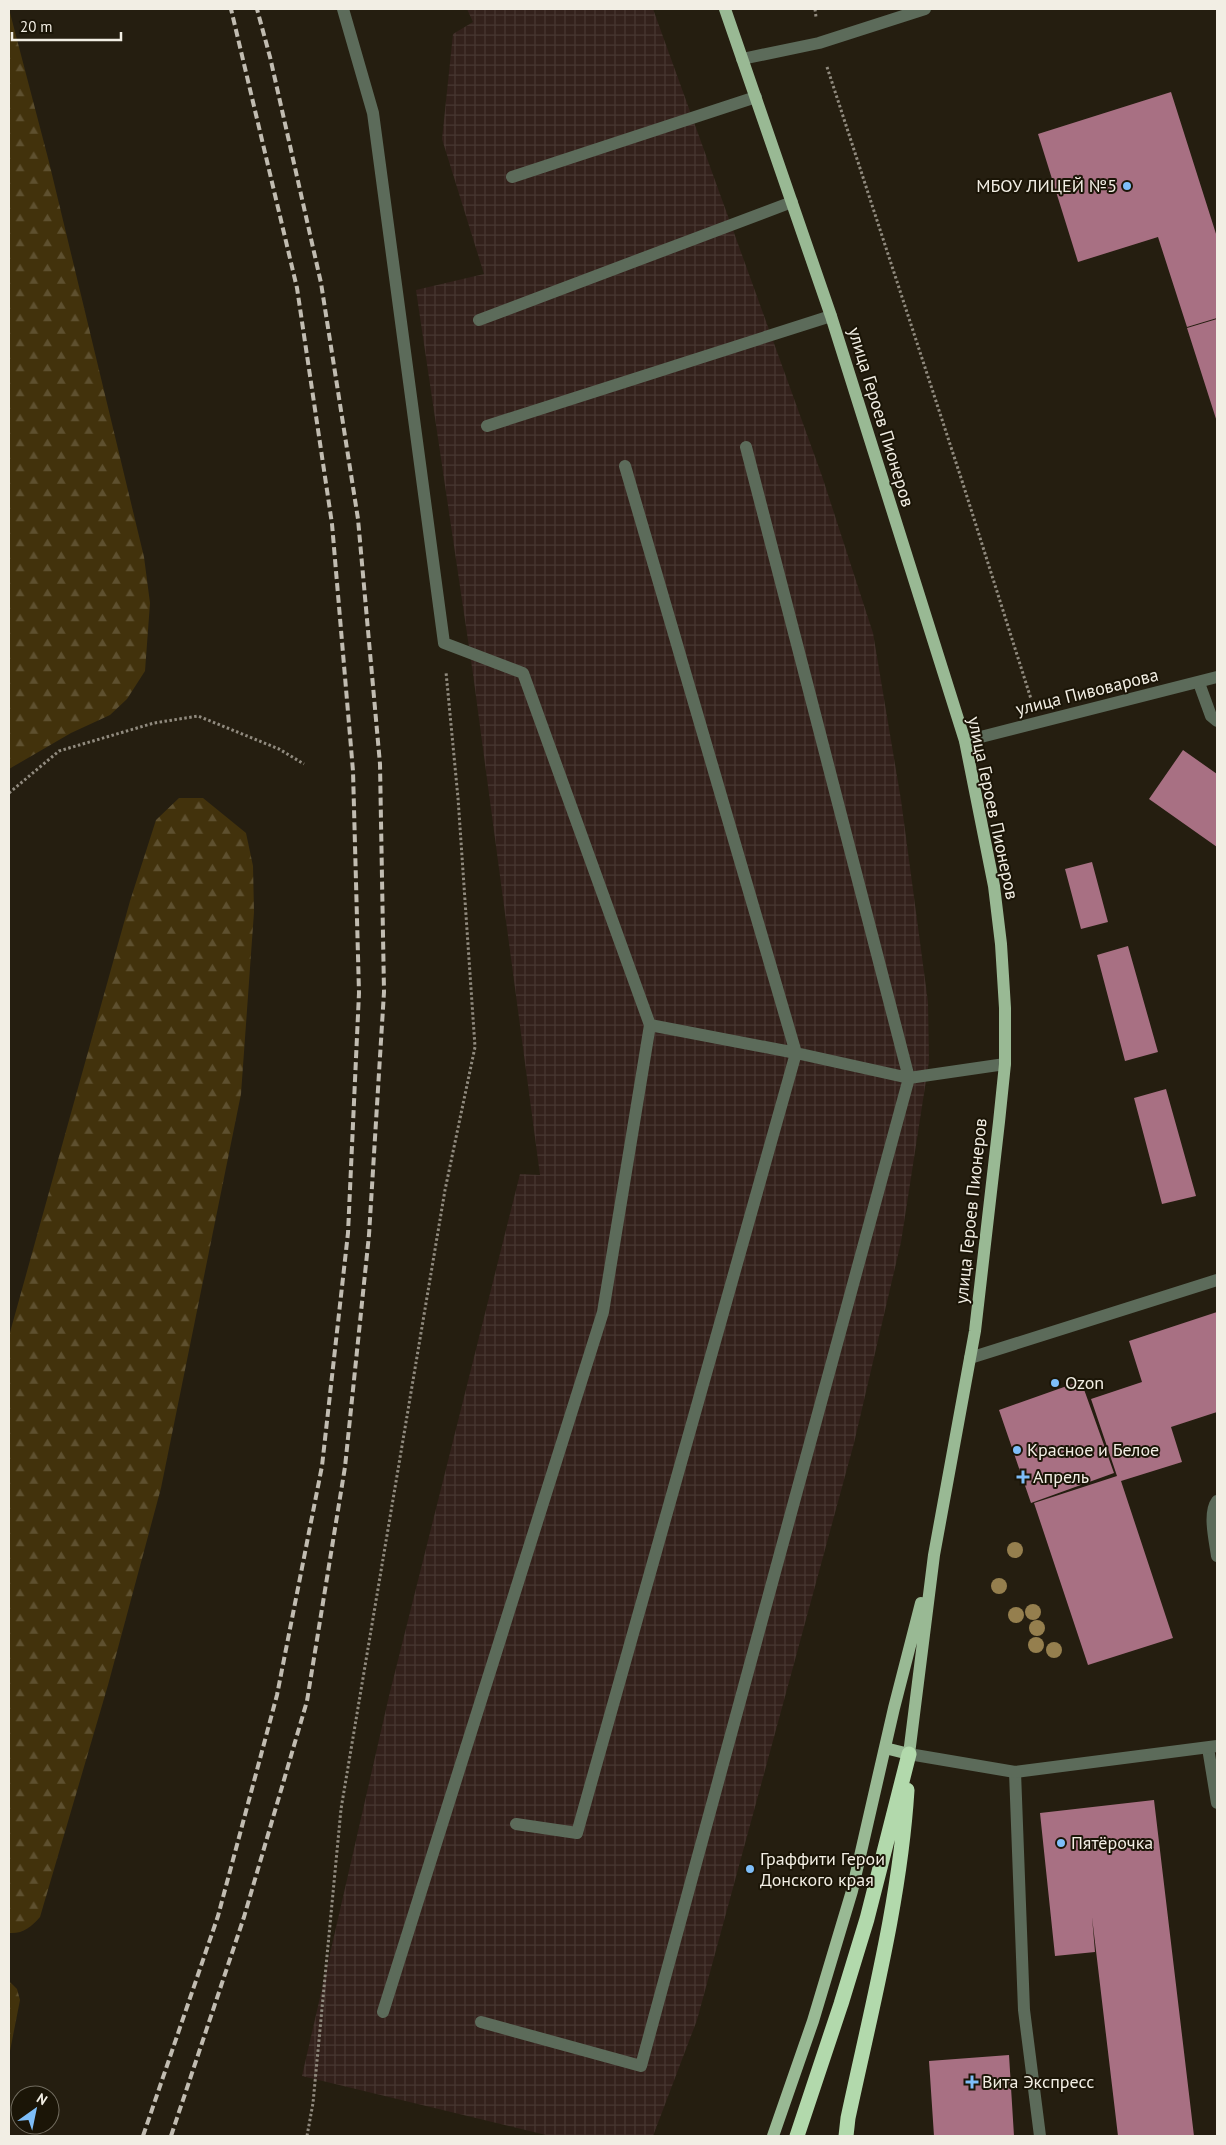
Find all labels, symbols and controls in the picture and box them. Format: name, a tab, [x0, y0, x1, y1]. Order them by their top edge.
scale bar	[12, 10, 121, 42]
text: 20 m	[20, 17, 53, 36]
place label: МБОУ ЛИЦЕЙ №5	[976, 174, 1117, 197]
marker: МБОУ ЛИЦЕЙ №5	[1121, 180, 1133, 192]
street label: улица Героев Пионеров	[843, 324, 920, 509]
street label: улица Пивоварова	[1013, 663, 1161, 720]
street label: улица Героев Пионеров	[963, 714, 1024, 902]
street label: улица Героев Пионеров	[949, 1117, 992, 1305]
place label: Ozon	[1065, 1371, 1104, 1394]
marker: Ozon	[1049, 1377, 1061, 1389]
place label: Красное и Белое	[1027, 1438, 1159, 1461]
marker: Красное и Белое	[1011, 1444, 1023, 1456]
place label: Апрель	[1033, 1465, 1089, 1488]
marker: Апрель	[1017, 1471, 1029, 1483]
place label: Пятёрочка	[1071, 1831, 1153, 1854]
marker: Пятёрочка	[1055, 1837, 1067, 1849]
place label: Граффити Герои Донского края	[760, 1847, 885, 1891]
marker: Граффити Герои Донского края	[744, 1863, 756, 1875]
place label: Вита Экспресс	[982, 2070, 1094, 2093]
marker: Вита Экспресс	[966, 2076, 978, 2088]
north arrow	[10, 2085, 60, 2135]
text: N	[33, 2089, 51, 2109]

